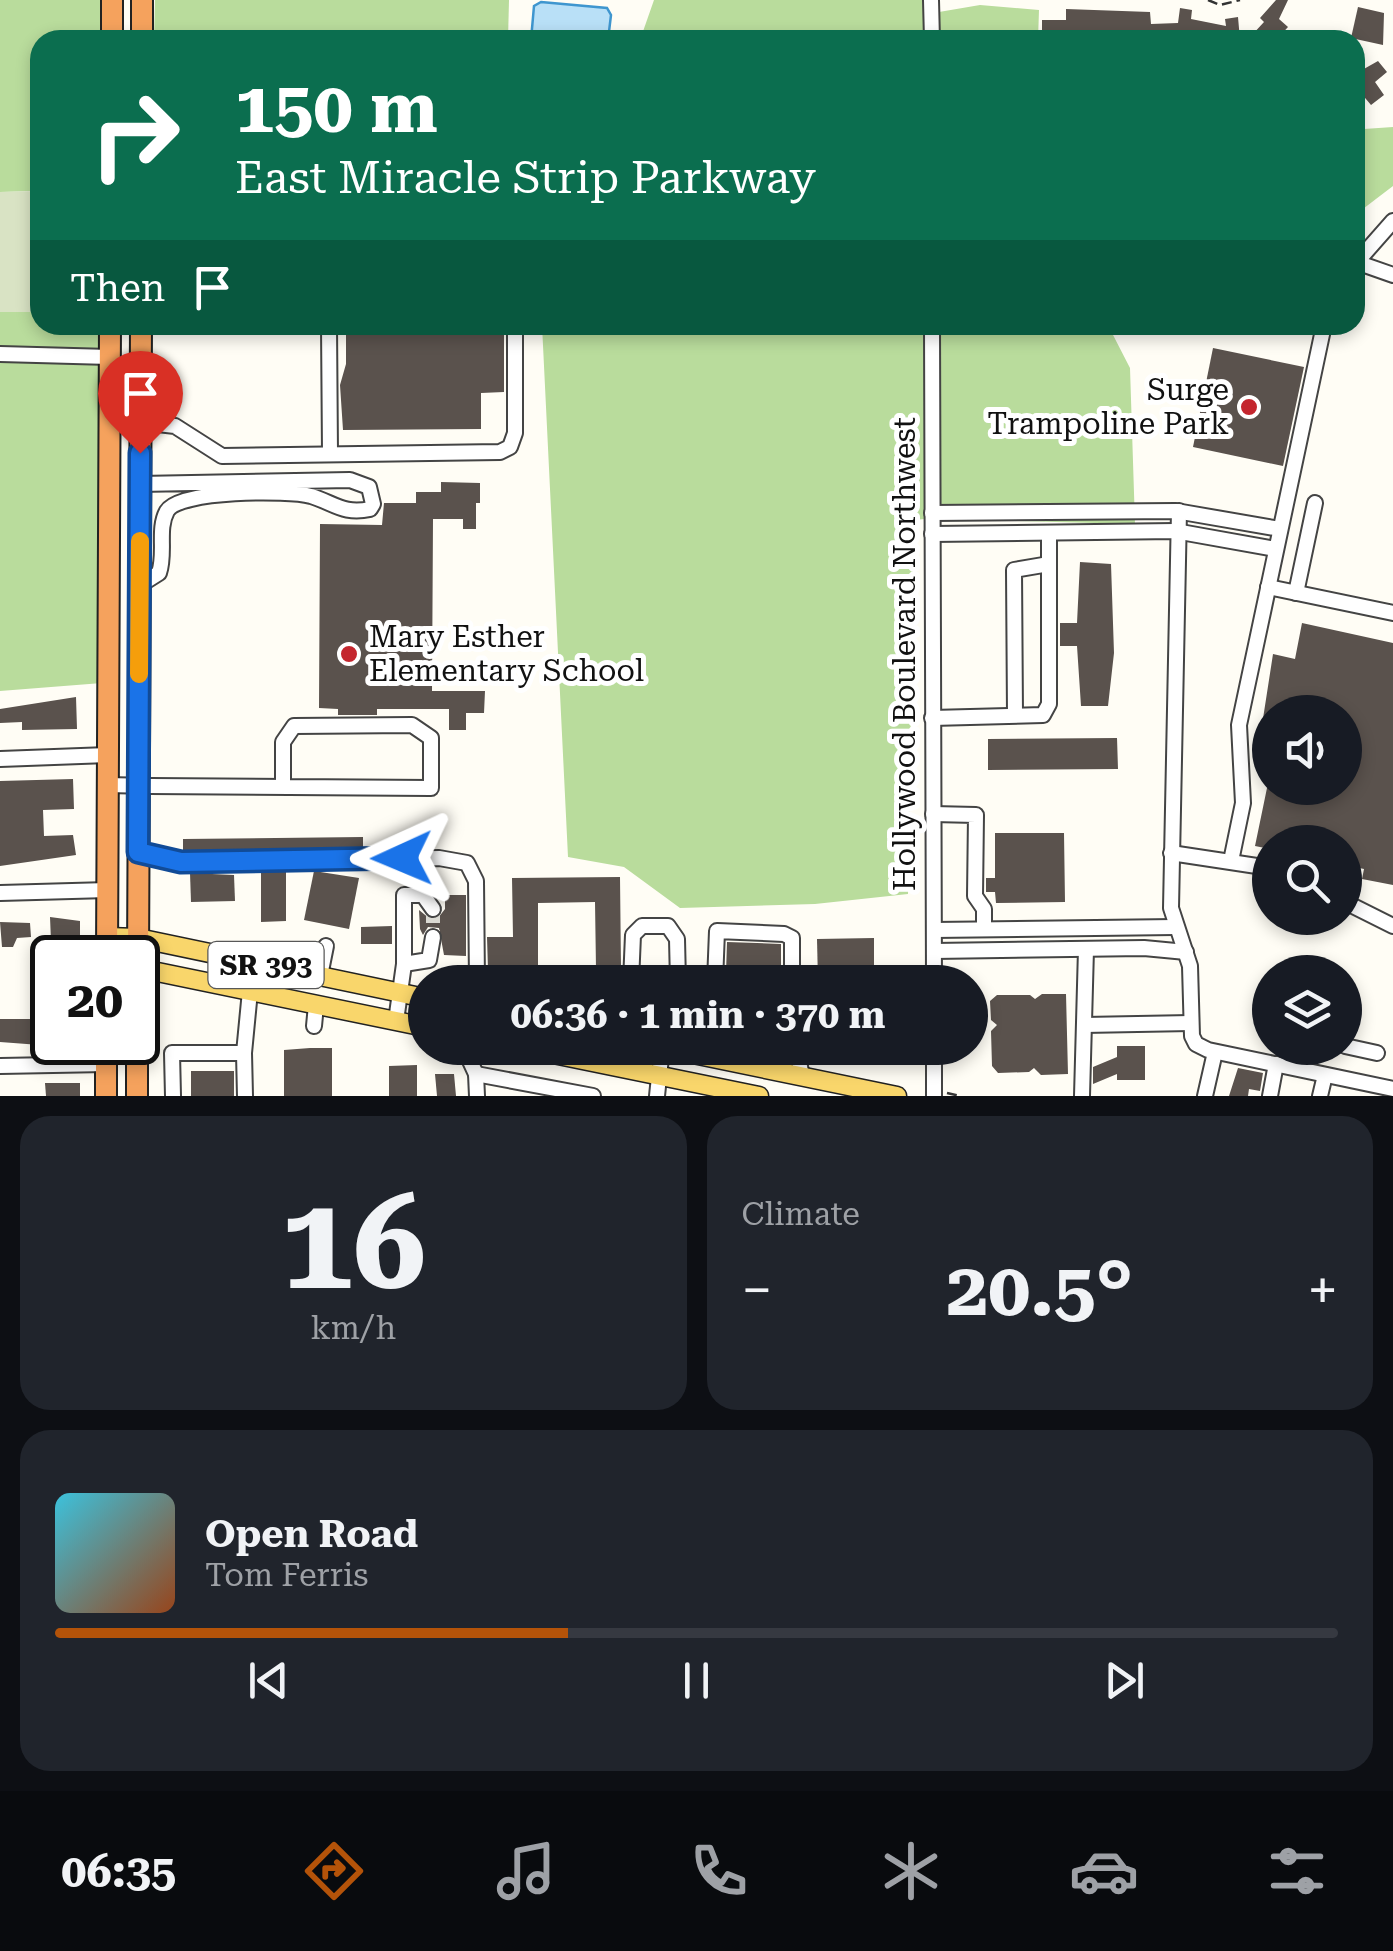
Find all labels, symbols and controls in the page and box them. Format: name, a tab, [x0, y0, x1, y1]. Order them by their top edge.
text: 150 m	[235, 67, 438, 149]
icon: right	[70, 70, 200, 200]
text: East Miracle Strip Parkway	[235, 151, 816, 204]
icon: arrive	[185, 260, 240, 315]
text: Then	[70, 266, 165, 310]
pin	[98, 351, 183, 454]
icon: arrive	[113, 366, 168, 421]
place label: Surge Trampoline Park	[987, 372, 1229, 441]
marker: Surge Trampoline Park	[1238, 396, 1260, 418]
street label: Hollywood Boulevard Northwest	[887, 417, 922, 891]
place label: Mary Esther Elementary School	[369, 619, 644, 688]
marker: Mary Esther Elementary School	[338, 643, 360, 665]
map controls	[1252, 695, 1362, 1065]
button: sound	[1252, 695, 1362, 805]
position arrow	[350, 806, 454, 910]
button: search	[1252, 825, 1362, 935]
speed limit sign: 20	[30, 935, 160, 1065]
road number: SR 393	[208, 942, 324, 988]
button: layers	[1252, 955, 1362, 1065]
text: 06:36 · 1 min · 370 m	[511, 993, 885, 1037]
text: 16	[280, 1167, 426, 1320]
text: Climate	[742, 1195, 860, 1233]
text: 20.5°	[946, 1245, 1133, 1333]
text: −	[742, 1258, 772, 1322]
text: +	[1307, 1258, 1338, 1322]
text: km/h	[310, 1309, 396, 1347]
text: Open Road	[205, 1512, 418, 1556]
text: Tom Ferris	[205, 1556, 368, 1594]
icon: previous	[241, 1653, 296, 1708]
icon: pause	[669, 1653, 724, 1708]
icon: next	[1097, 1653, 1152, 1708]
icon: directions	[299, 1836, 369, 1906]
icon: music	[491, 1836, 561, 1906]
icon: phone	[684, 1836, 754, 1906]
icon: climate	[876, 1836, 946, 1906]
icon: car	[1069, 1836, 1139, 1906]
icon: filters	[1262, 1836, 1332, 1906]
text: 06:35	[61, 1845, 176, 1898]

